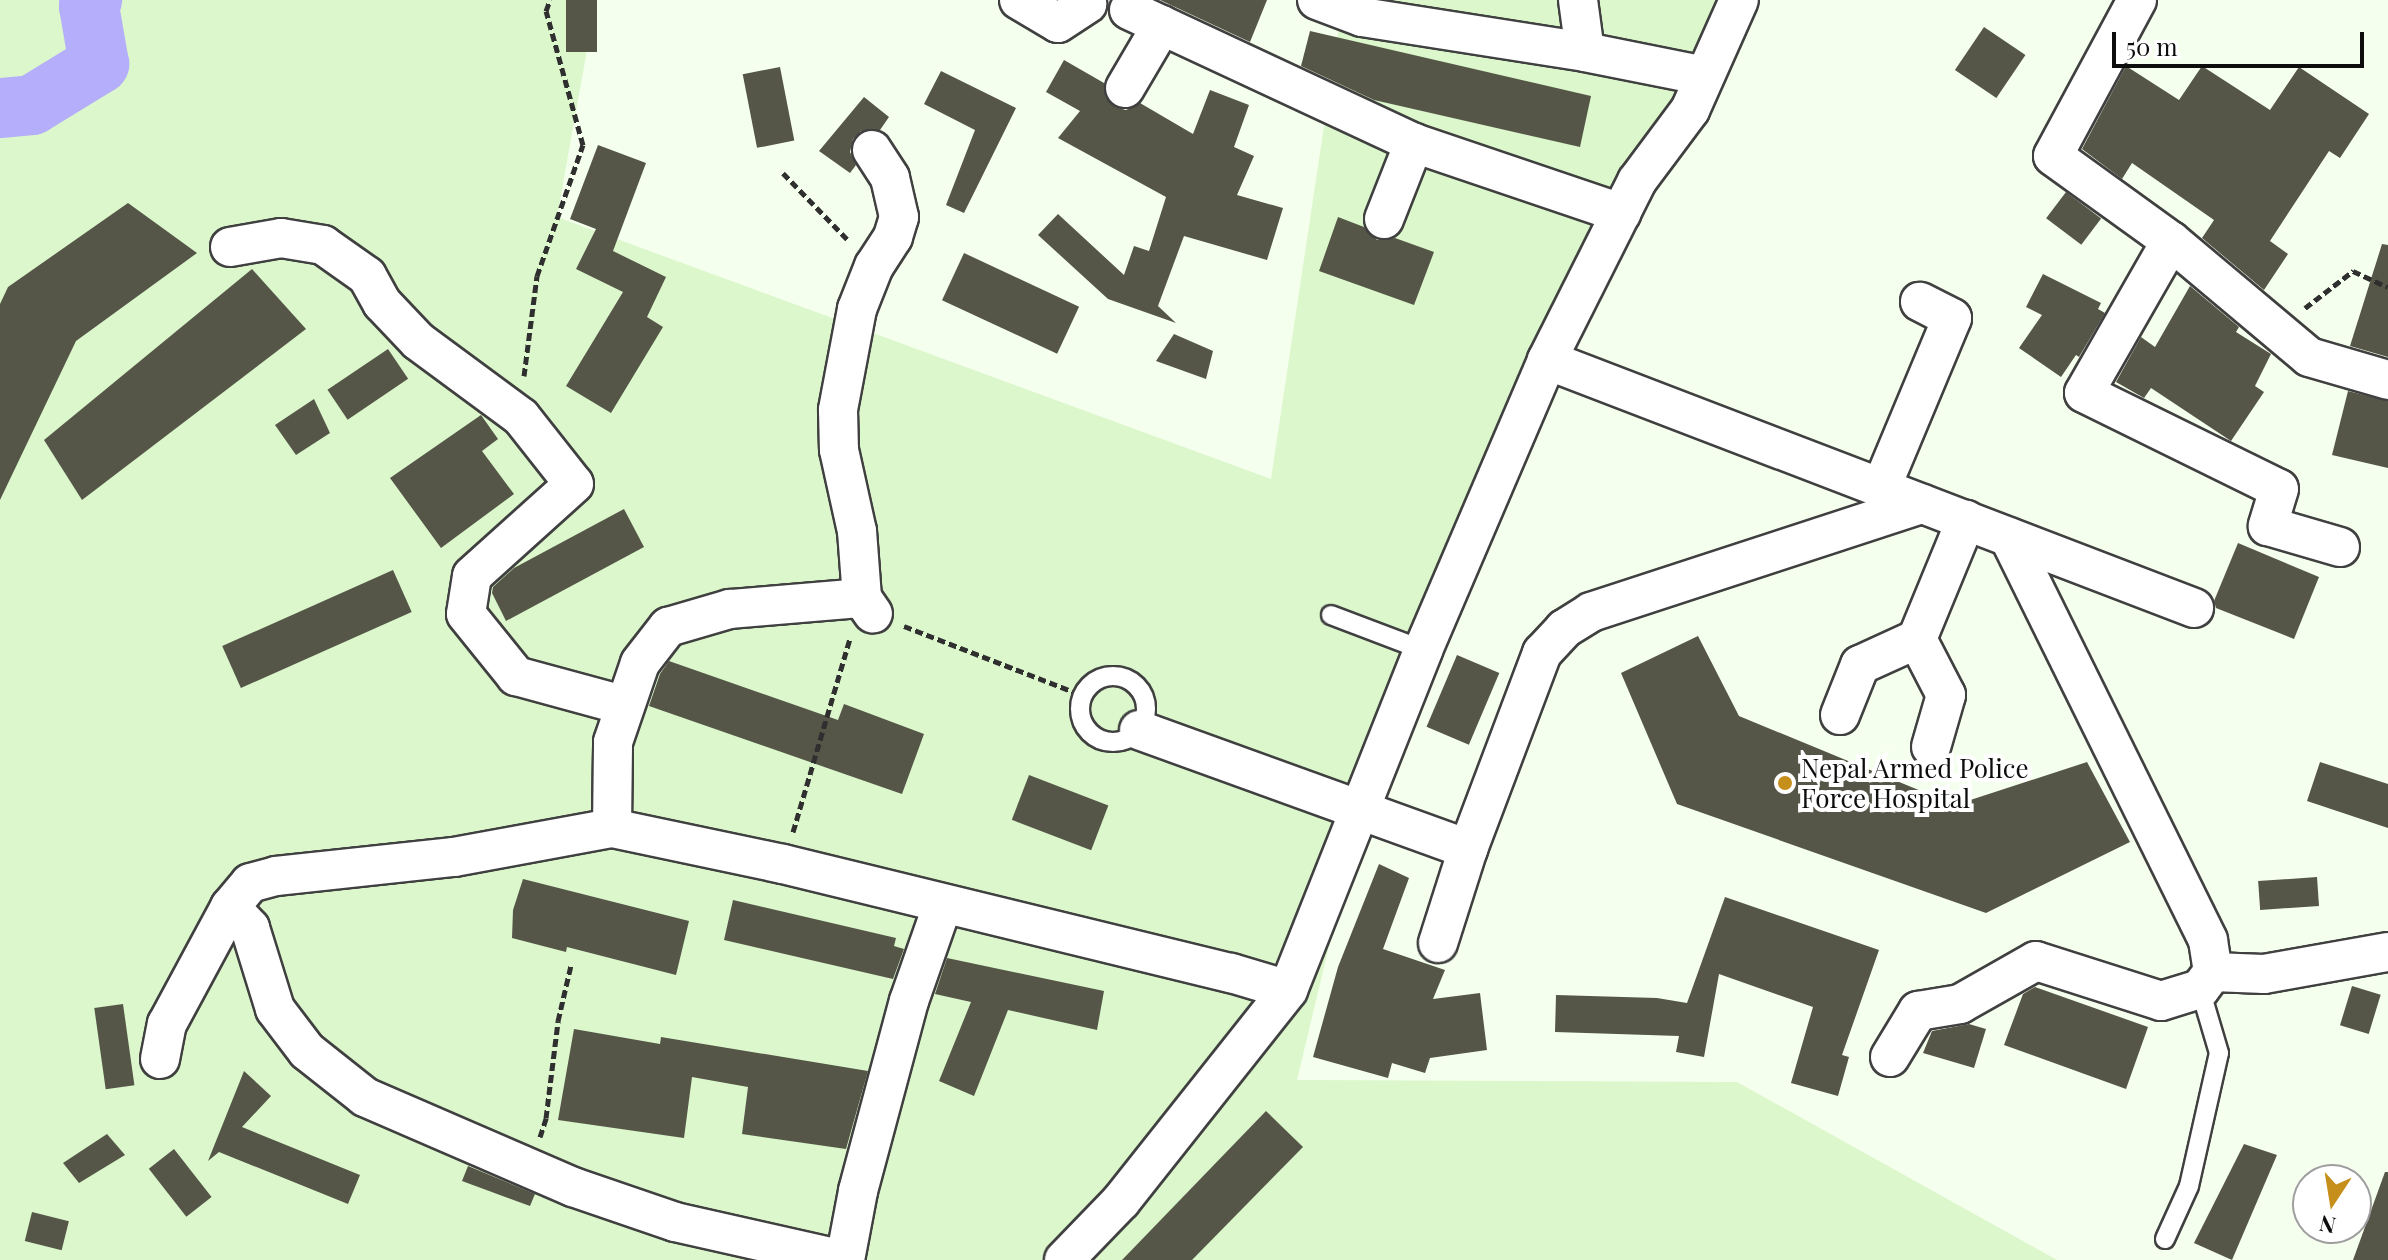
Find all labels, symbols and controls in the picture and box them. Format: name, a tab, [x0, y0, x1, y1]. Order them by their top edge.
scale bar	[2116, 16, 2368, 66]
text: 50 m	[2126, 30, 2178, 62]
place label: Nepal Armed Police Force Hospital	[1801, 752, 2030, 814]
marker: Nepal Armed Police Force Hospital	[1776, 774, 1794, 792]
north arrow	[2292, 1164, 2372, 1244]
text: N	[2317, 1209, 2338, 1242]

